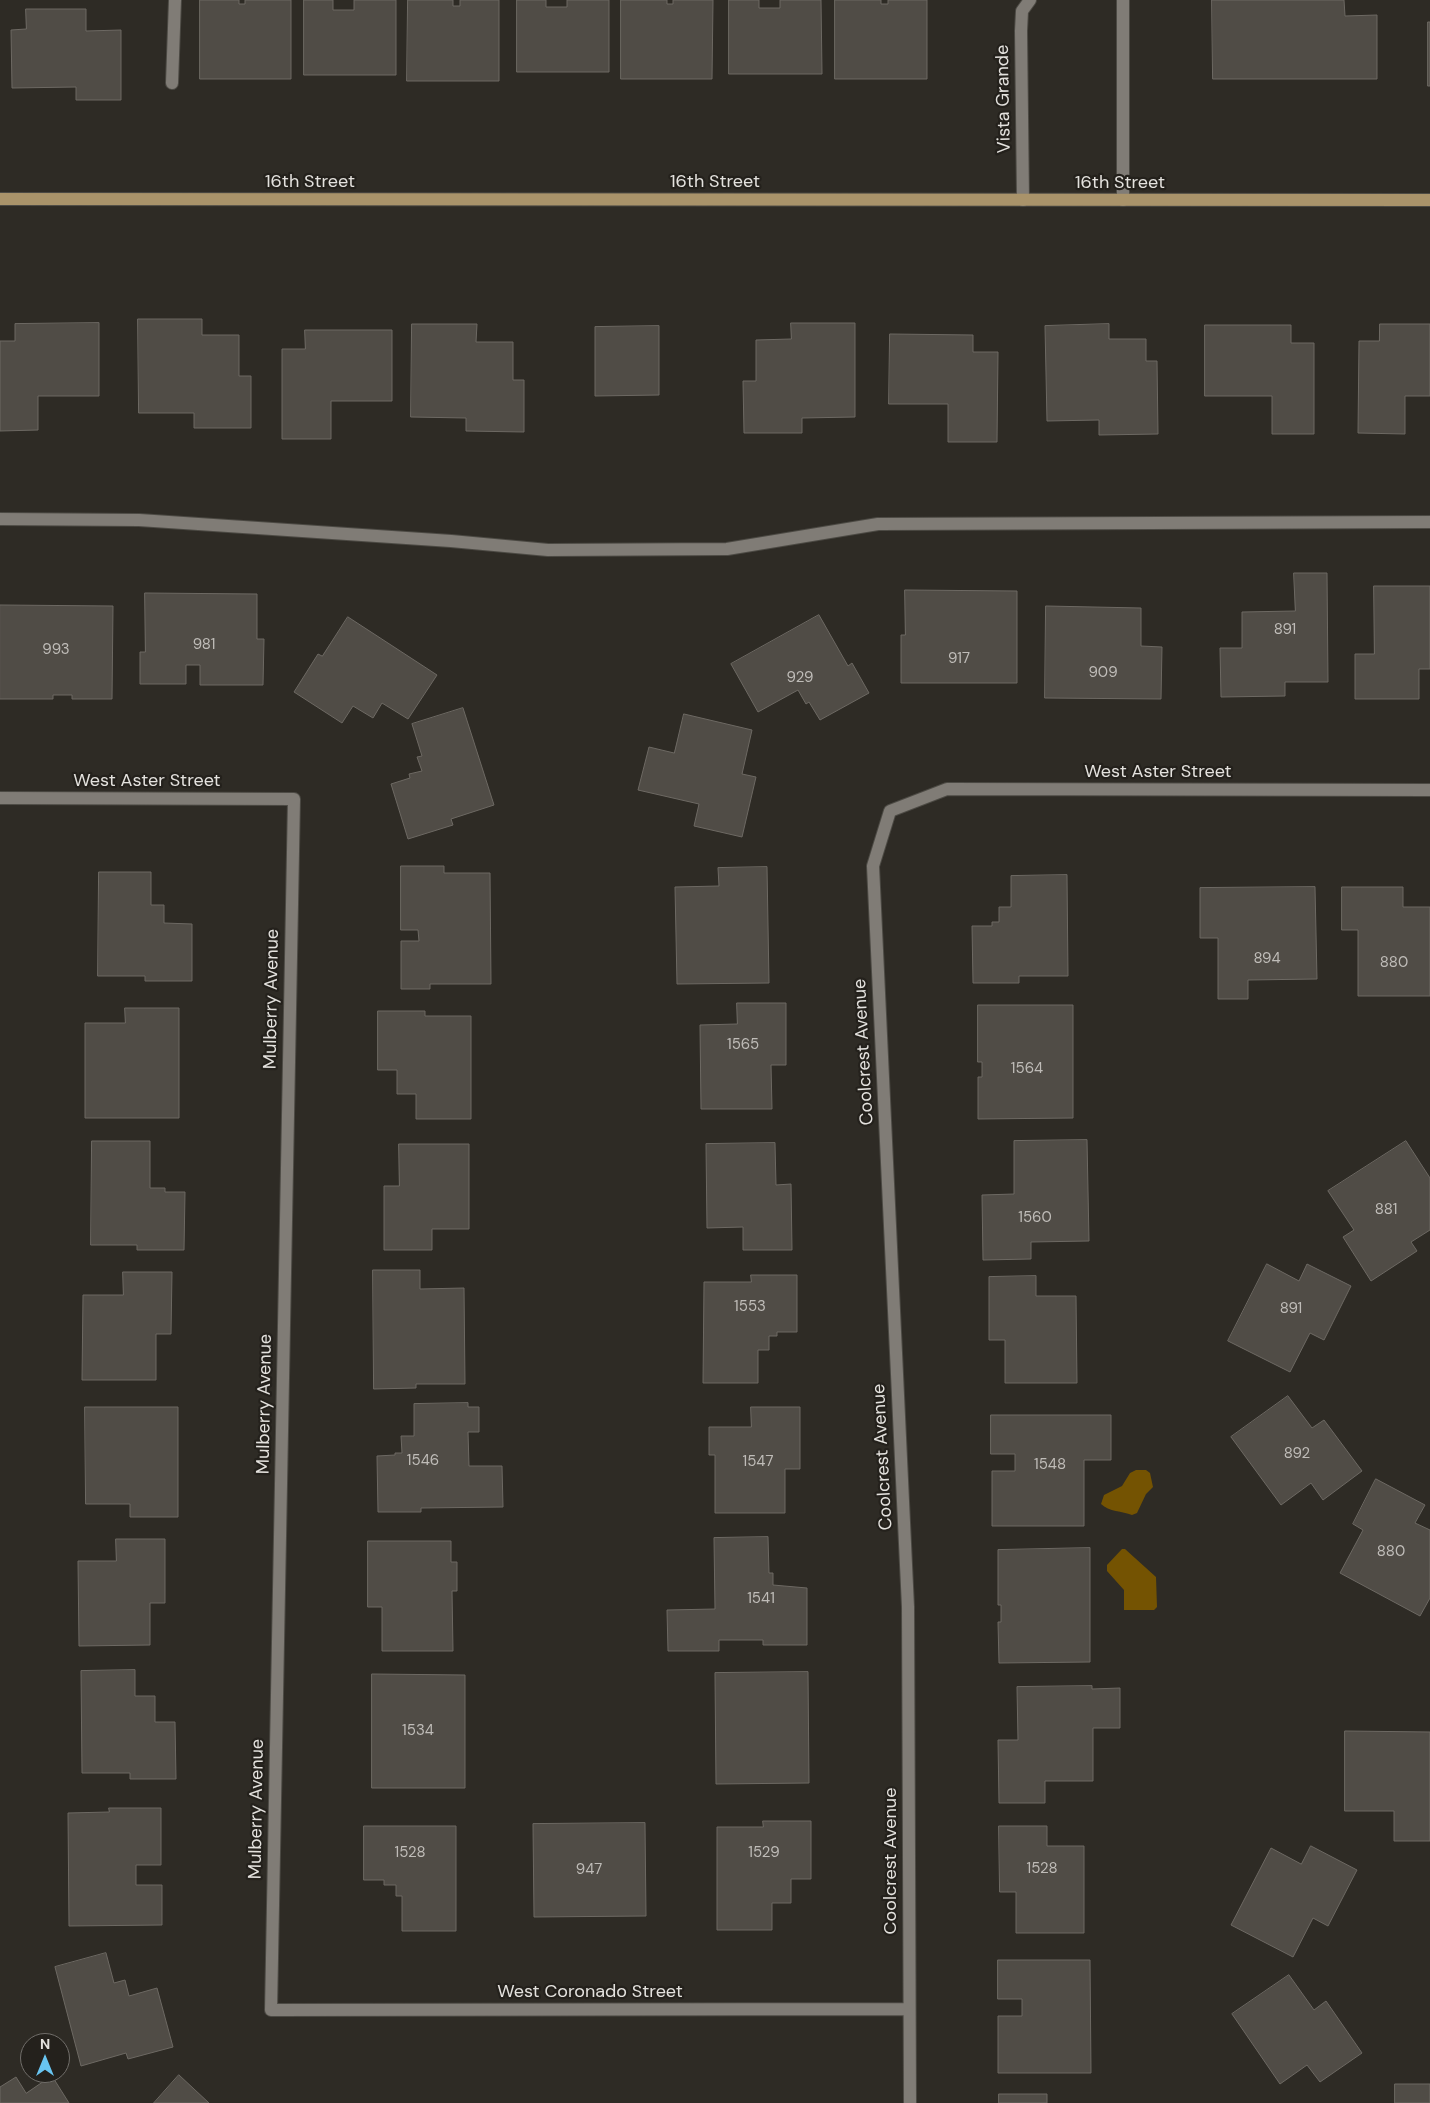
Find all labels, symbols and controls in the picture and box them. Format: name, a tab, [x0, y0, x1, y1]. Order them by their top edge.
street label: Vista Grande	[992, 45, 1016, 153]
street label: 16th Street	[265, 171, 355, 193]
street label: 16th Street	[670, 171, 760, 193]
street label: 16th Street	[1075, 172, 1165, 194]
house number: 891	[1274, 621, 1296, 639]
house number: 981	[193, 636, 215, 654]
house number: 993	[42, 641, 70, 659]
house number: 917	[948, 650, 970, 668]
house number: 909	[1088, 664, 1118, 682]
house number: 929	[786, 669, 814, 687]
street label: West Aster Street	[1084, 761, 1232, 783]
street label: West Aster Street	[73, 770, 221, 792]
street label: Mulberry Avenue	[260, 929, 284, 1069]
house number: 894	[1253, 950, 1281, 968]
house number: 880	[1380, 954, 1408, 972]
street label: Coolcrest Avenue	[849, 978, 879, 1126]
house number: 1565	[727, 1036, 759, 1054]
house number: 1564	[1011, 1060, 1043, 1078]
house number: 881	[1375, 1201, 1397, 1219]
house number: 1560	[1018, 1209, 1052, 1227]
house number: 1553	[734, 1298, 766, 1316]
house number: 891	[1280, 1300, 1302, 1318]
street label: Mulberry Avenue	[253, 1334, 277, 1474]
street label: Coolcrest Avenue	[868, 1383, 898, 1531]
house number: 892	[1284, 1445, 1310, 1463]
house number: 1546	[407, 1452, 439, 1470]
house number: 1547	[743, 1453, 773, 1471]
house number: 1548	[1034, 1456, 1066, 1474]
house number: 880	[1377, 1543, 1405, 1561]
house number: 1541	[747, 1590, 775, 1608]
house number: 1534	[402, 1722, 434, 1740]
street label: Mulberry Avenue	[245, 1739, 269, 1879]
street label: Coolcrest Avenue	[880, 1788, 902, 1934]
house number: 1528	[394, 1844, 426, 1862]
house number: 1529	[748, 1844, 780, 1862]
house number: 1528	[1026, 1860, 1058, 1878]
house number: 947	[576, 1861, 602, 1879]
street label: West Coronado Street	[497, 1981, 683, 2003]
north arrow	[20, 2033, 70, 2083]
text: N	[40, 2035, 50, 2053]

